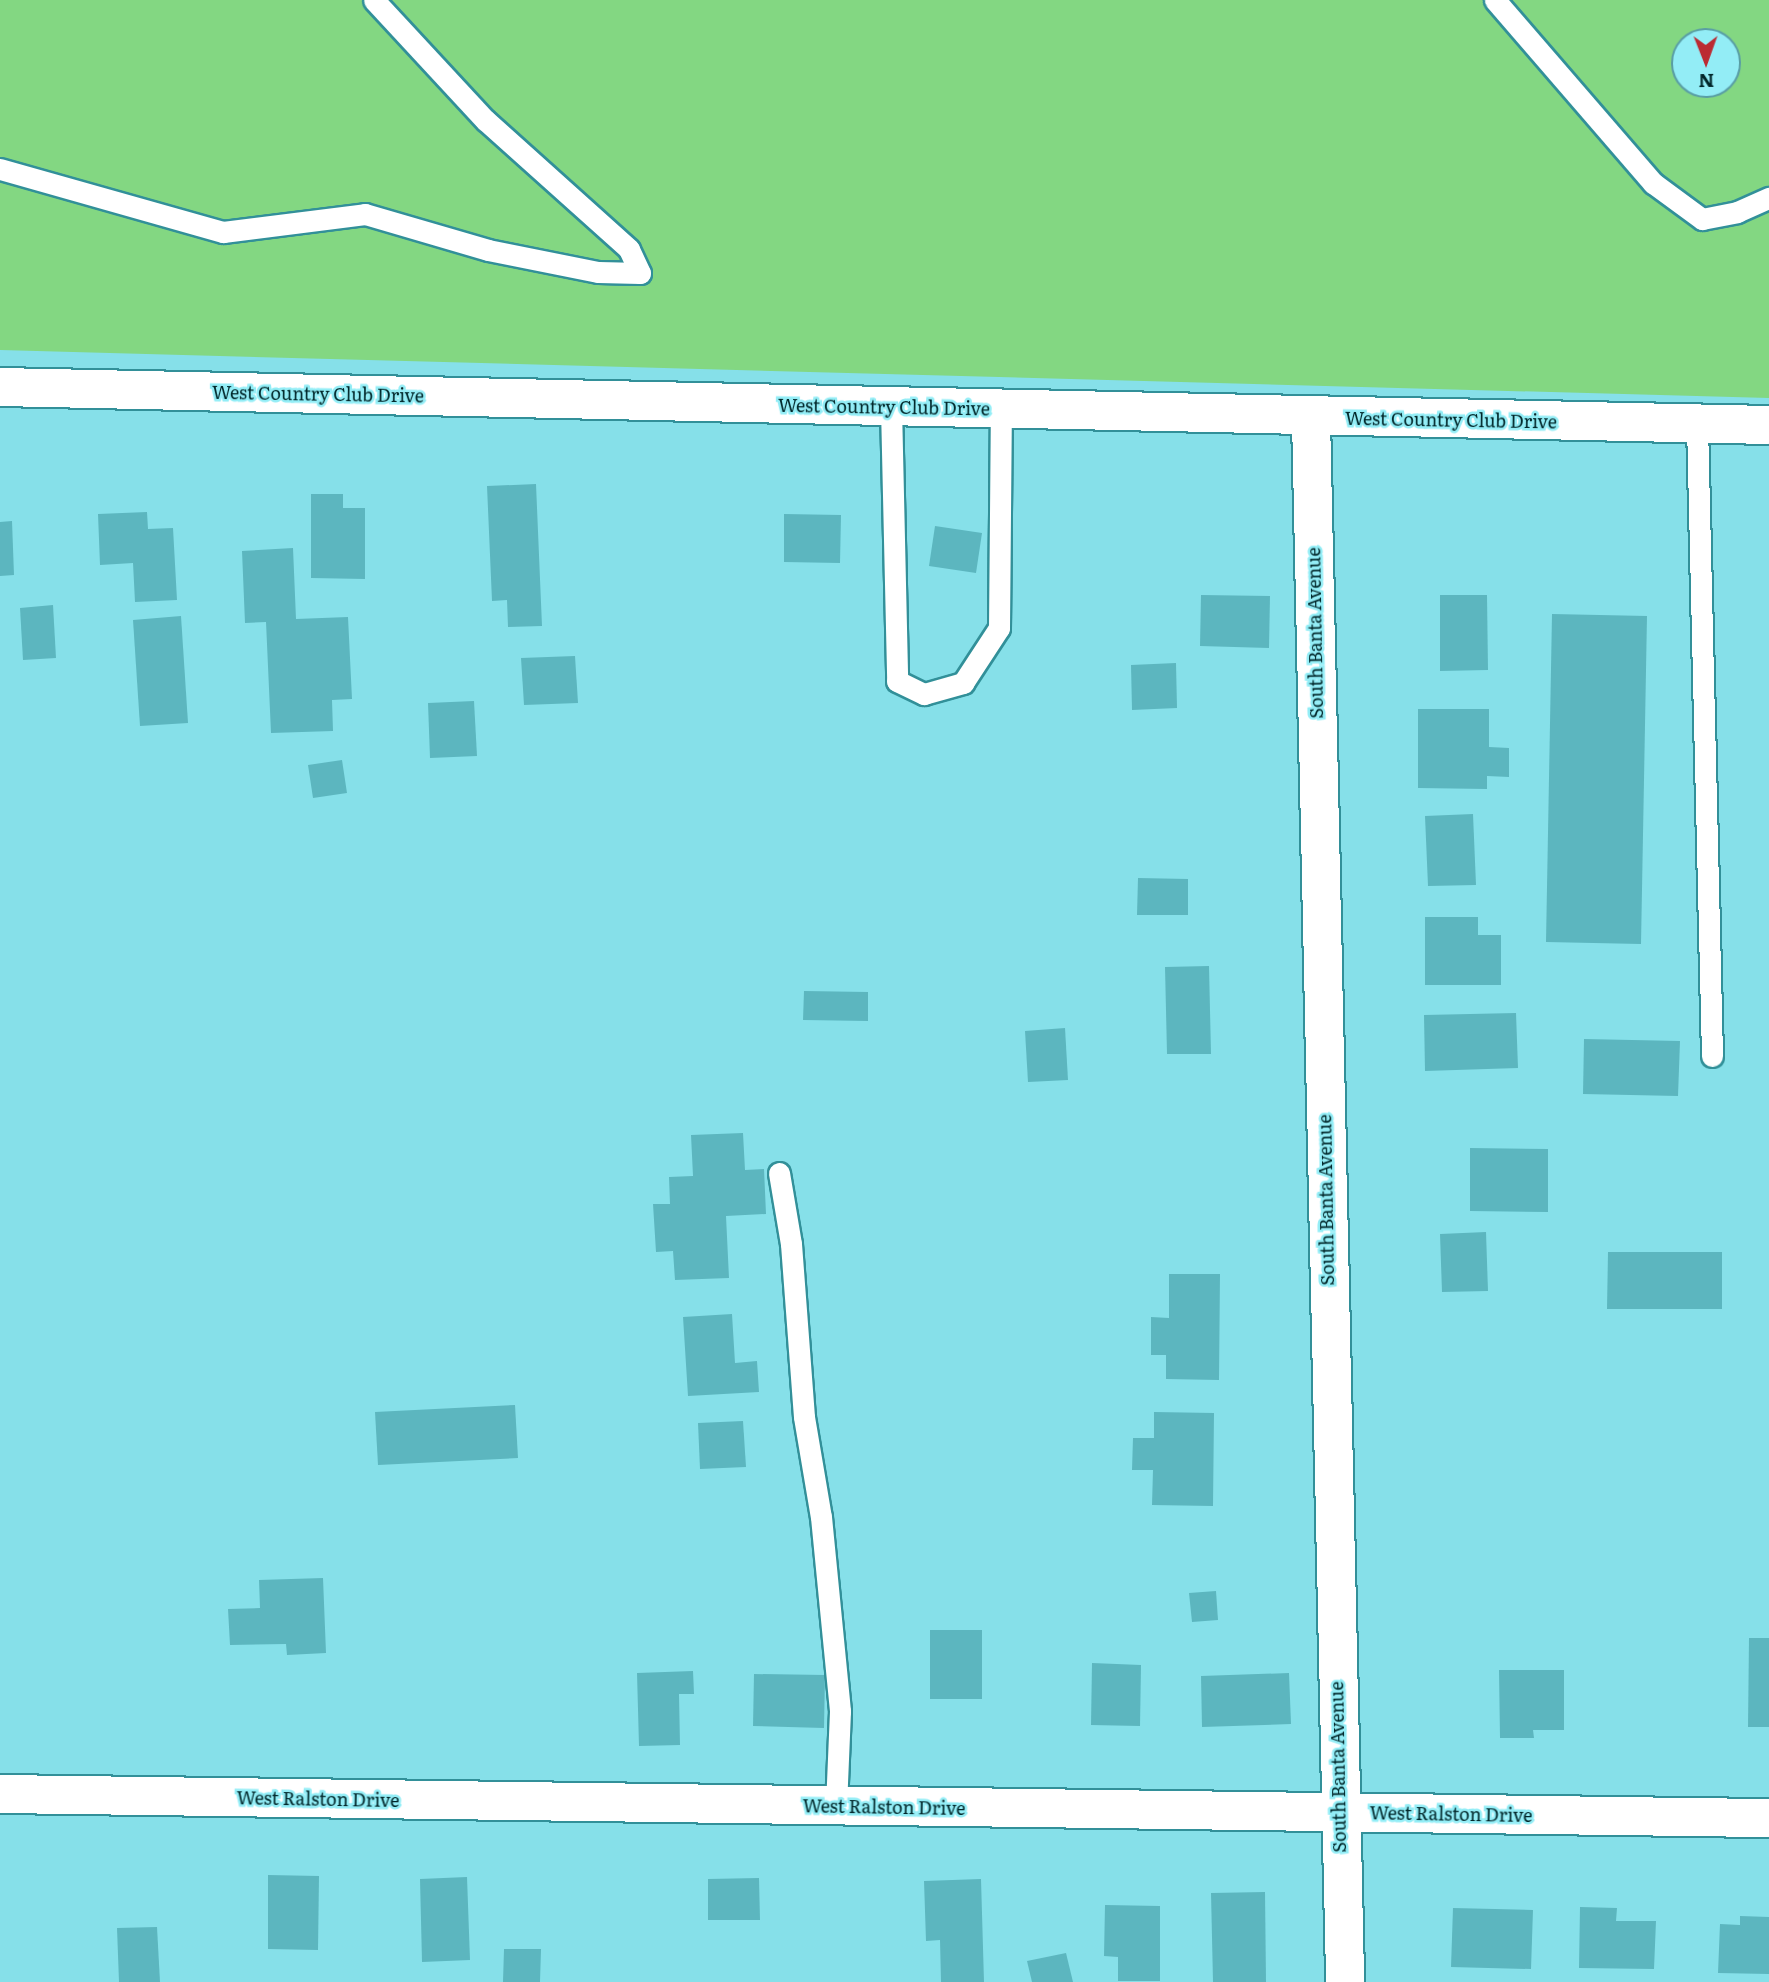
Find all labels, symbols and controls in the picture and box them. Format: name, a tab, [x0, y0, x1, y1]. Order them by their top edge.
north arrow	[1671, 28, 1741, 98]
text: N	[1698, 68, 1715, 96]
street label: West Country Club Drive	[212, 381, 424, 407]
street label: West Country Club Drive	[778, 394, 990, 420]
street label: West Country Club Drive	[1345, 407, 1557, 433]
street label: South Banta Avenue	[1303, 547, 1327, 719]
street label: South Banta Avenue	[1314, 1114, 1338, 1286]
street label: South Banta Avenue	[1326, 1681, 1350, 1853]
street label: West Ralston Drive	[236, 1787, 400, 1811]
street label: West Ralston Drive	[802, 1795, 966, 1819]
street label: West Ralston Drive	[1369, 1802, 1533, 1826]

